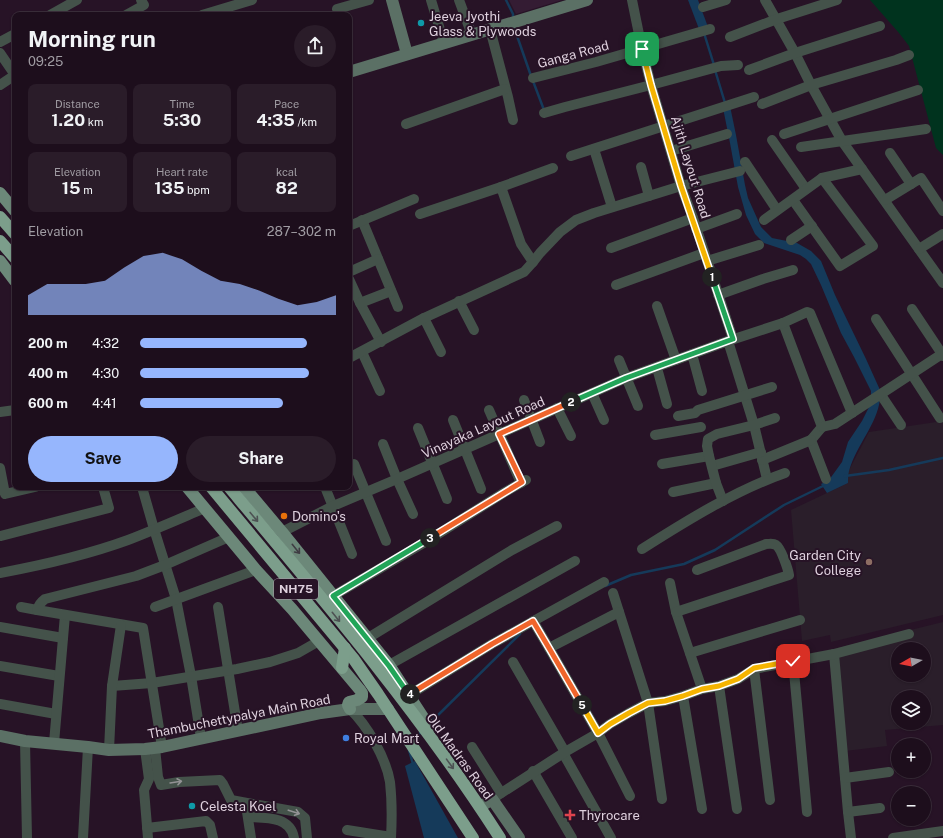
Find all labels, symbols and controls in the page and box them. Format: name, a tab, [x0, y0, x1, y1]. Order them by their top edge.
place label: Jeeva Jyothi Glass & Plywoods	[429, 9, 536, 39]
marker: Jeeva Jyothi Glass & Plywoods	[416, 18, 426, 28]
button: share	[294, 25, 336, 67]
text: Morning run	[28, 26, 156, 52]
pin	[625, 32, 659, 66]
street label: Ganga Road	[536, 38, 610, 71]
icon: arrive	[631, 38, 653, 60]
text: 09:25	[28, 54, 63, 69]
text: Distance	[55, 98, 100, 110]
text: Time	[169, 98, 195, 110]
text: Pace	[274, 98, 299, 110]
text: 1.20	[51, 110, 85, 130]
text: 5:30	[163, 110, 201, 130]
text: 4:35	[256, 110, 295, 130]
street label: Ajith Layout Road	[668, 114, 713, 220]
text: km	[85, 116, 103, 128]
text: /km	[295, 116, 317, 128]
text: Elevation	[54, 166, 101, 178]
text: Heart rate	[156, 166, 208, 178]
text: kcal	[276, 166, 297, 178]
text: 15	[62, 178, 81, 198]
text: 135	[154, 178, 184, 198]
text: 82	[276, 178, 298, 198]
text: m	[81, 184, 93, 196]
text: bpm	[184, 184, 210, 196]
text: Elevation	[28, 224, 83, 239]
text: 287–302 m	[267, 224, 336, 239]
pin: 1	[702, 267, 722, 287]
text: 1	[710, 271, 714, 283]
text: 200 m	[28, 336, 68, 351]
text: 4:32	[92, 336, 119, 351]
text: 400 m	[28, 366, 68, 381]
text: 4:30	[92, 366, 119, 381]
pin: 2	[561, 392, 581, 412]
street label: Vinayaka Layout Road	[419, 394, 547, 461]
text: 600 m	[28, 396, 68, 411]
text: 4:41	[92, 396, 116, 411]
text: 2	[568, 396, 575, 408]
button: Save	[28, 436, 178, 482]
button: Share	[186, 436, 336, 482]
place label: Domino's	[292, 509, 346, 524]
one-way arrow	[249, 511, 258, 522]
marker: Domino's	[279, 511, 289, 521]
pin: 3	[420, 528, 440, 548]
text: 3	[426, 532, 434, 544]
one-way arrow	[291, 544, 300, 555]
place label: Garden City College	[789, 548, 861, 578]
marker: Garden City College	[864, 557, 874, 567]
road number: NH75	[274, 579, 318, 599]
one-way arrow	[332, 612, 341, 623]
north arrow	[891, 642, 931, 682]
map controls	[891, 642, 931, 826]
pin	[776, 644, 810, 678]
icon: check	[782, 650, 804, 672]
pin: 4	[400, 684, 420, 704]
text: 4	[406, 688, 414, 700]
button: layers	[891, 690, 931, 730]
street label: Thambuchettypalya Main Road	[146, 691, 332, 742]
pin: 5	[572, 695, 592, 715]
text: 5	[578, 699, 586, 711]
street label: Old Madras Road	[423, 710, 496, 802]
place label: Royal Mart	[354, 731, 420, 746]
marker: Royal Mart	[341, 733, 351, 743]
button: +	[891, 738, 931, 778]
one-way arrow	[446, 759, 454, 770]
one-way arrow	[170, 778, 183, 786]
button: −	[891, 786, 931, 826]
place label: Celesta Koel	[200, 799, 276, 814]
marker: Celesta Koel	[187, 801, 197, 811]
one-way arrow	[287, 808, 299, 816]
place label: Thyrocare	[579, 808, 640, 823]
marker: Thyrocare	[564, 809, 576, 821]

